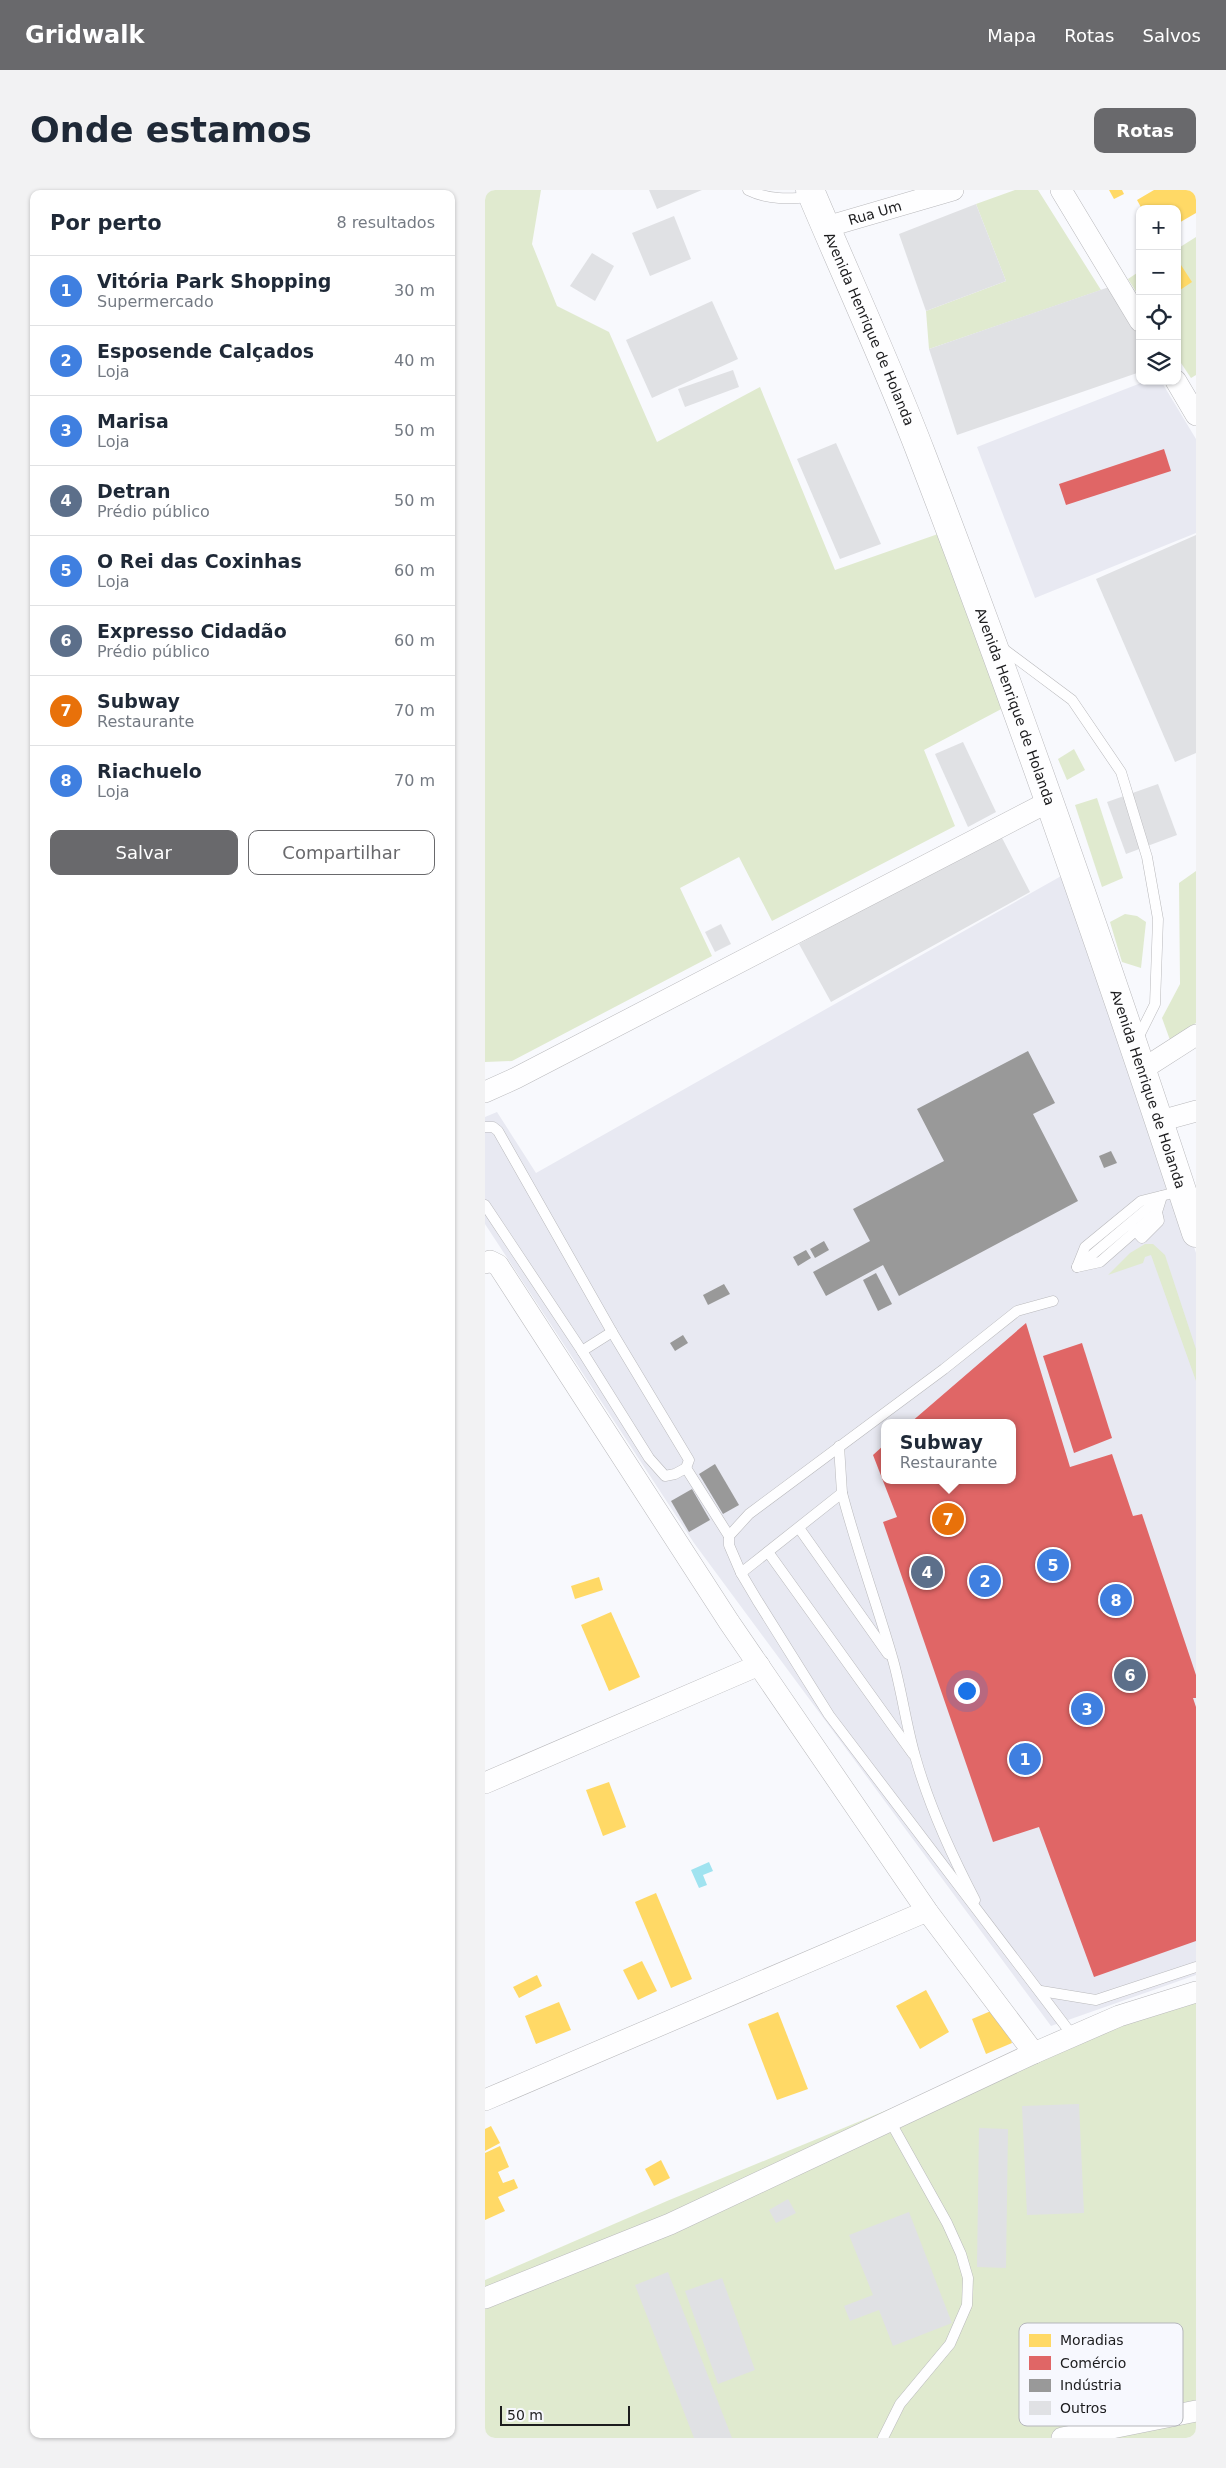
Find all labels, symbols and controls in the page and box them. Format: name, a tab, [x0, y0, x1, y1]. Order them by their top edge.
text: Gridwalk	[25, 21, 145, 49]
text: Mapa	[987, 25, 1036, 46]
text: Rotas	[1064, 25, 1115, 46]
text: Salvos	[1143, 25, 1201, 46]
button: Rotas	[1094, 108, 1196, 153]
text: Onde estamos	[30, 110, 312, 150]
street label: Rua Um	[846, 197, 904, 228]
map controls	[1136, 205, 1181, 385]
button: +	[1136, 205, 1181, 250]
text: Por perto	[50, 211, 162, 235]
text: 8 resultados	[336, 213, 435, 232]
street label: Avenida Henrique de Holanda	[821, 230, 918, 428]
button: −	[1136, 250, 1181, 295]
text: Vitória Park Shopping	[97, 270, 331, 292]
text: 1	[60, 281, 72, 300]
text: 30 m	[394, 281, 435, 300]
text: Supermercado	[97, 292, 214, 311]
button: locate	[1136, 295, 1181, 340]
text: Esposende Calçados	[97, 340, 314, 362]
button: layers	[1136, 340, 1181, 385]
text: 2	[60, 351, 72, 370]
text: 40 m	[394, 351, 435, 370]
text: Loja	[97, 362, 130, 381]
text: Marisa	[97, 410, 169, 432]
text: 3	[60, 421, 72, 440]
text: 50 m	[394, 421, 435, 440]
text: Loja	[97, 432, 130, 451]
text: Detran	[97, 480, 170, 502]
text: 4	[60, 491, 72, 510]
text: 50 m	[394, 491, 435, 510]
text: Prédio público	[97, 502, 210, 521]
text: O Rei das Coxinhas	[97, 550, 302, 572]
text: 5	[60, 561, 72, 580]
text: 60 m	[394, 561, 435, 580]
text: Loja	[97, 572, 130, 591]
street label: Avenida Henrique de Holanda	[972, 606, 1058, 807]
text: Expresso Cidadão	[97, 620, 287, 642]
text: 6	[60, 631, 72, 650]
text: 60 m	[394, 631, 435, 650]
text: Prédio público	[97, 642, 210, 661]
text: Subway	[97, 690, 180, 712]
text: 7	[60, 701, 72, 720]
text: 70 m	[394, 701, 435, 720]
text: Restaurante	[97, 712, 194, 731]
text: Riachuelo	[97, 760, 202, 782]
text: 8	[60, 771, 72, 790]
text: 70 m	[394, 771, 435, 790]
text: Loja	[97, 782, 130, 801]
button: Salvar	[50, 830, 238, 875]
button: Compartilhar	[248, 830, 435, 875]
street label: Avenida Henrique de Holanda	[1107, 988, 1189, 1191]
popup	[881, 1419, 1016, 1484]
text: Subway	[900, 1431, 983, 1453]
text: Restaurante	[900, 1453, 997, 1472]
pin: 7	[932, 1500, 964, 1538]
pin: 5	[1037, 1546, 1069, 1584]
pin: 4	[911, 1553, 943, 1591]
pin: 2	[969, 1562, 1001, 1600]
pin: 8	[1100, 1581, 1132, 1619]
pin: 6	[1114, 1656, 1146, 1694]
your location	[954, 1678, 980, 1704]
pin: 3	[1071, 1690, 1103, 1728]
pin: 1	[1009, 1740, 1041, 1778]
legend	[1019, 2323, 1183, 2426]
text: Moradias	[1060, 2332, 1124, 2348]
text: Comércio	[1060, 2355, 1126, 2371]
text: Indústria	[1060, 2377, 1122, 2393]
text: Outros	[1060, 2400, 1107, 2416]
scale bar	[500, 2403, 630, 2426]
text: 50 m	[507, 2407, 543, 2423]

